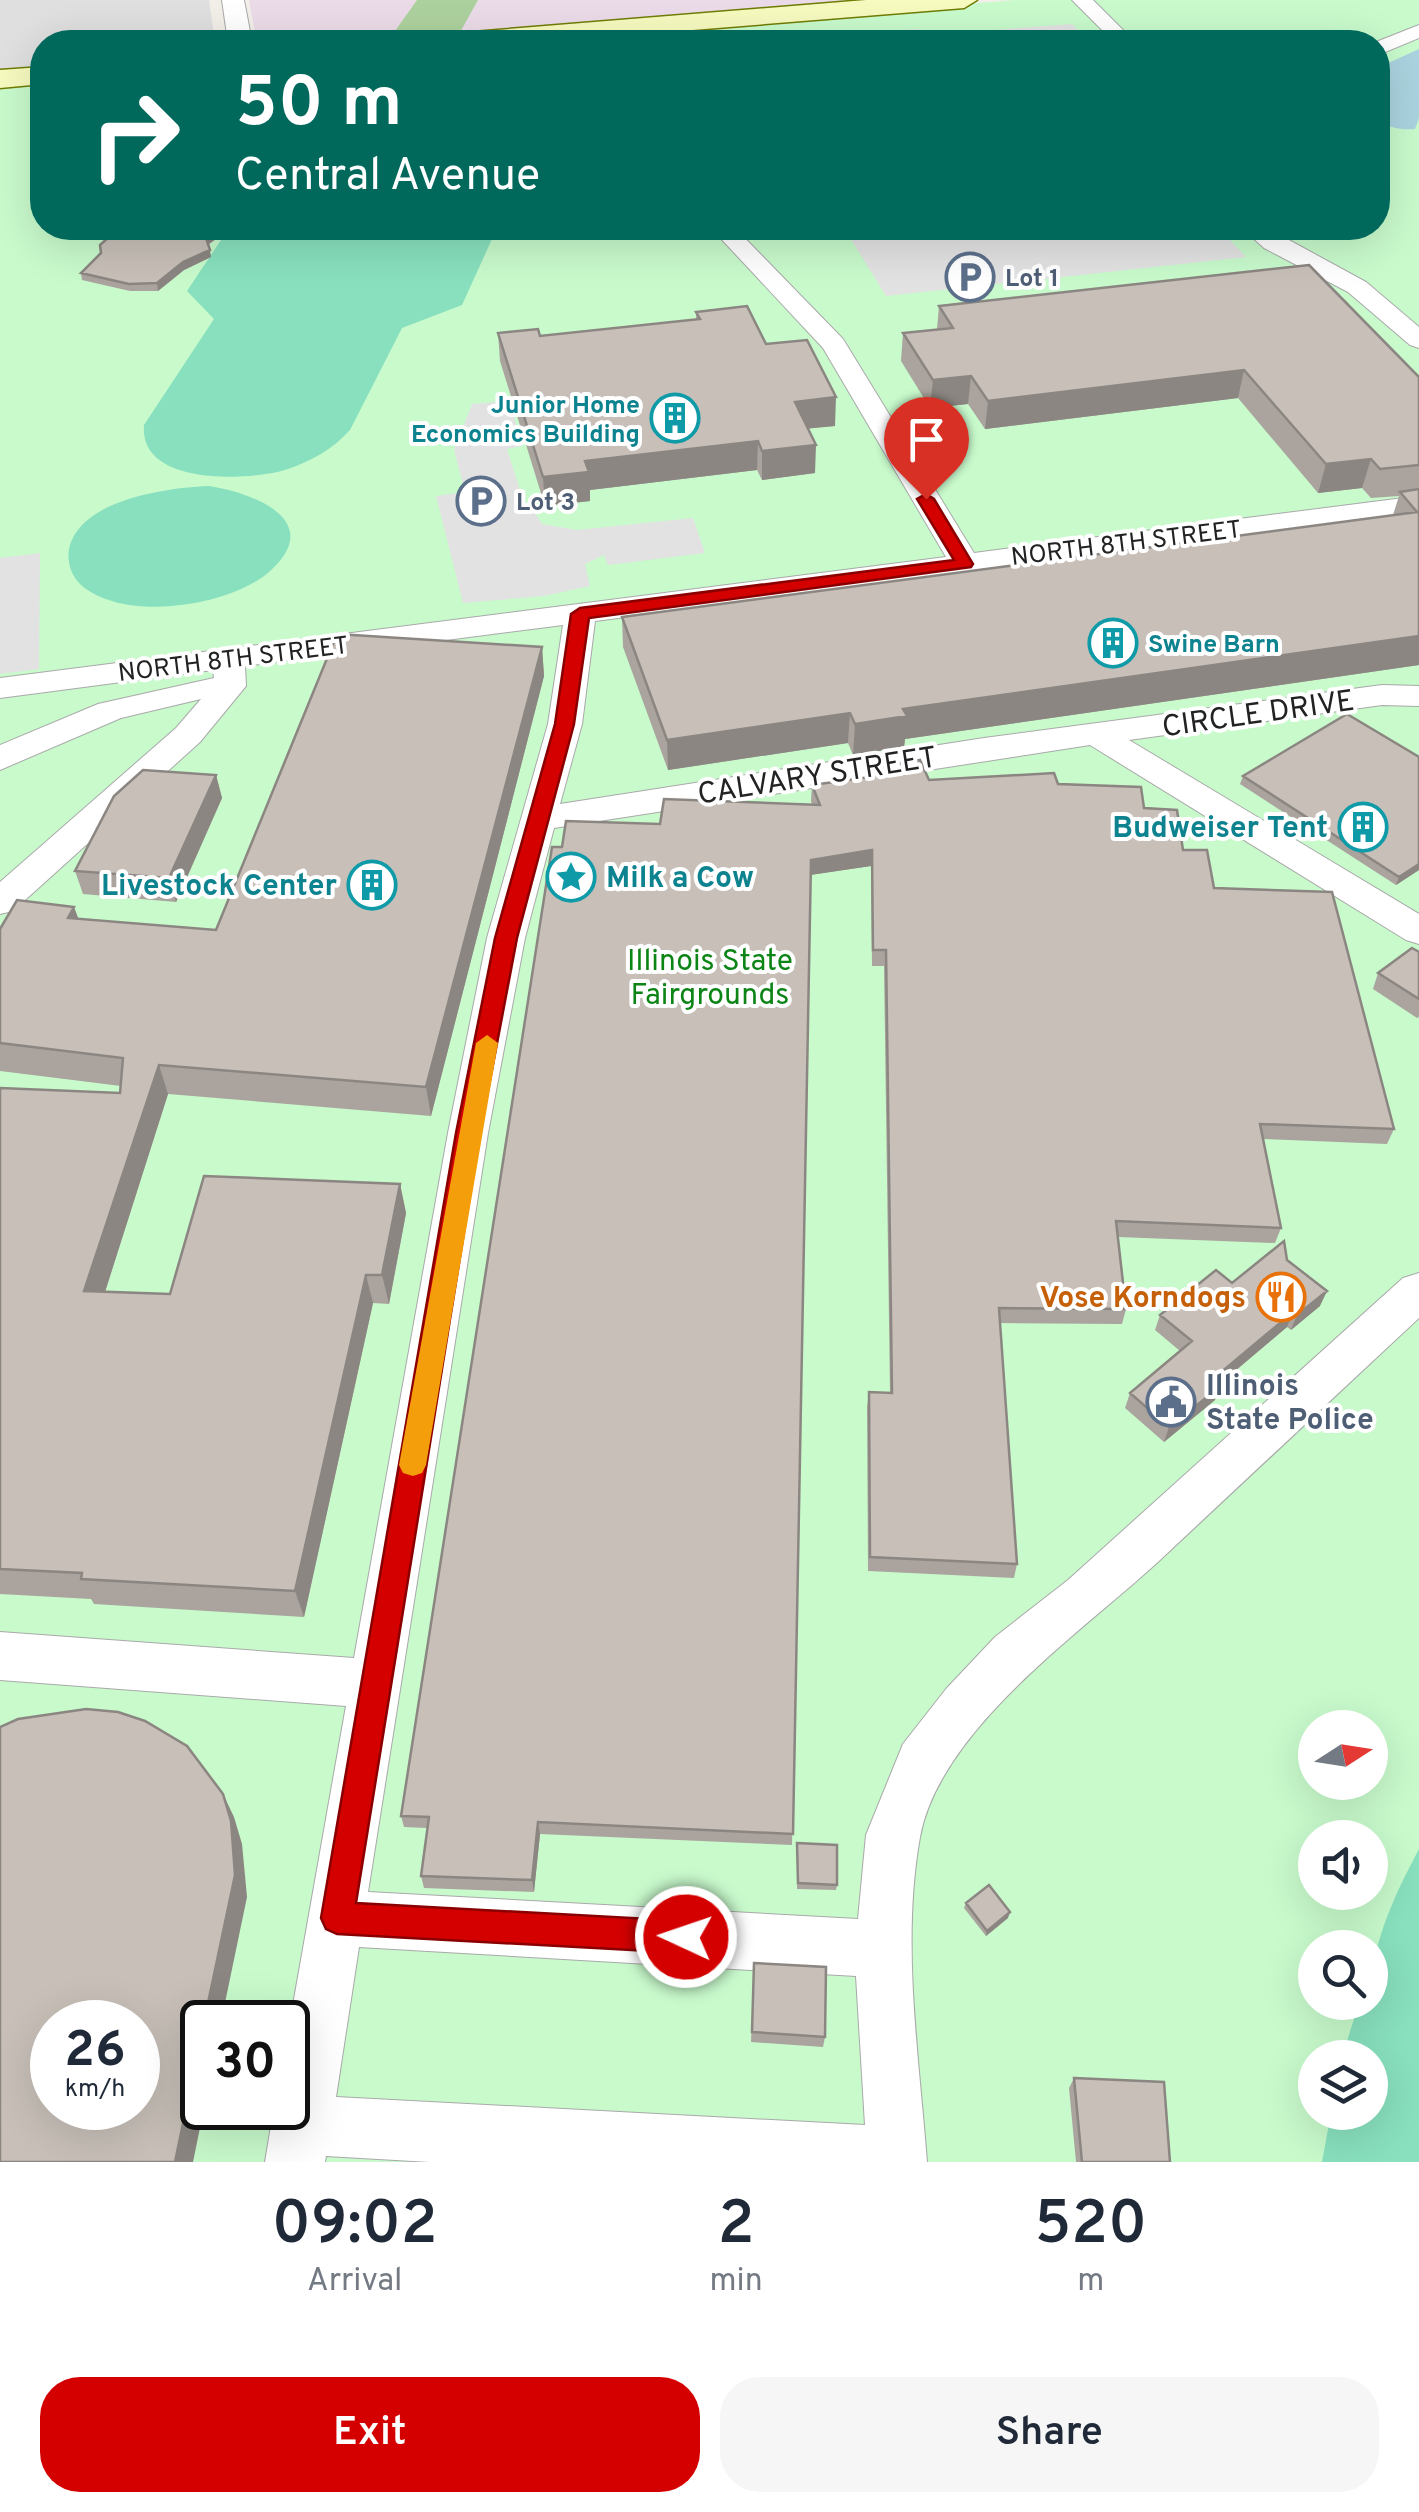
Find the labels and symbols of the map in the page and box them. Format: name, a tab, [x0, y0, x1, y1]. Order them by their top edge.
parking icon: Lot 1	[944, 251, 996, 303]
place label: Lot 1	[1005, 264, 1059, 296]
place label: Junior Home Economics Building	[411, 391, 640, 452]
building icon: Junior Home Economics Building	[649, 392, 701, 444]
pin	[884, 397, 969, 500]
parking icon: Lot 3	[455, 475, 507, 527]
place label: Lot 3	[516, 488, 575, 520]
street label: NORTH 8TH STREET	[1009, 515, 1243, 575]
building icon: Swine Barn	[1087, 617, 1139, 669]
place label: Swine Barn	[1148, 630, 1280, 662]
street label: NORTH 8TH STREET	[116, 631, 350, 691]
street label: CIRCLE DRIVE	[1160, 684, 1357, 747]
street label: CALVARY STREET	[695, 740, 940, 815]
building icon: Budweiser Tent	[1337, 801, 1389, 853]
place label: Budweiser Tent	[1112, 811, 1328, 848]
place icon: Milk a Cow	[545, 851, 597, 903]
building icon: Livestock Center	[346, 859, 398, 911]
place label: Milk a Cow	[606, 861, 754, 898]
place label: Livestock Center	[101, 869, 337, 906]
park label: Illinois State Fairgrounds	[627, 944, 793, 1015]
restaurant icon: Vose Korndogs	[1255, 1271, 1307, 1323]
place label: Vose Korndogs	[1040, 1281, 1246, 1318]
place label: Illinois State Police	[1206, 1369, 1374, 1440]
public building icon: Illinois State Police	[1145, 1376, 1197, 1428]
north arrow	[1298, 1710, 1388, 1800]
position arrow	[634, 1885, 738, 1989]
speed limit sign: 30	[180, 2000, 310, 2130]

